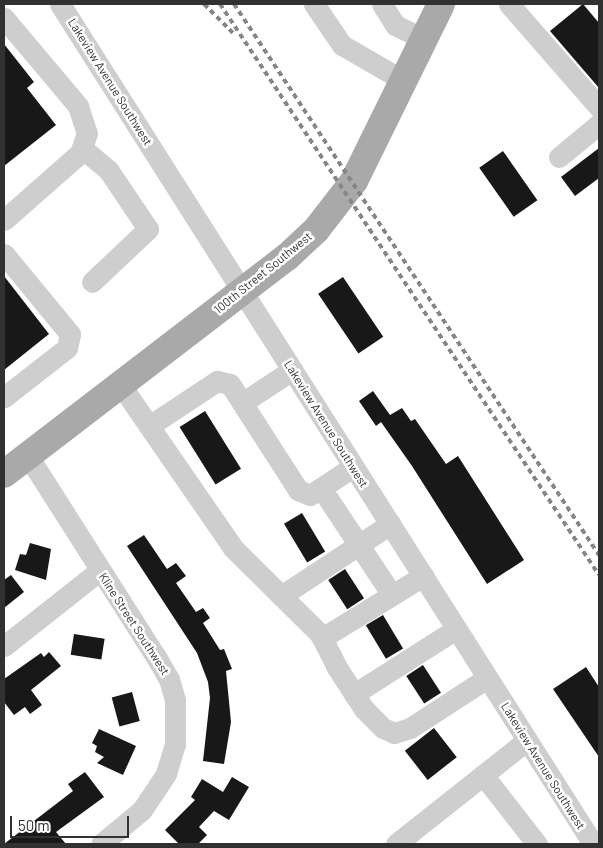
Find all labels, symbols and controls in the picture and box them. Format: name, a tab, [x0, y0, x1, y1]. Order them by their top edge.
street label: Lakeview Avenue Southwest	[65, 16, 155, 148]
street label: 100th Street Southwest	[211, 229, 315, 317]
street label: Lakeview Avenue Southwest	[281, 358, 371, 490]
street label: Kline Street Southwest	[96, 570, 172, 678]
street label: Lakeview Avenue Southwest	[498, 700, 588, 832]
scale bar	[12, 806, 131, 838]
text: 50 m	[18, 816, 50, 834]

